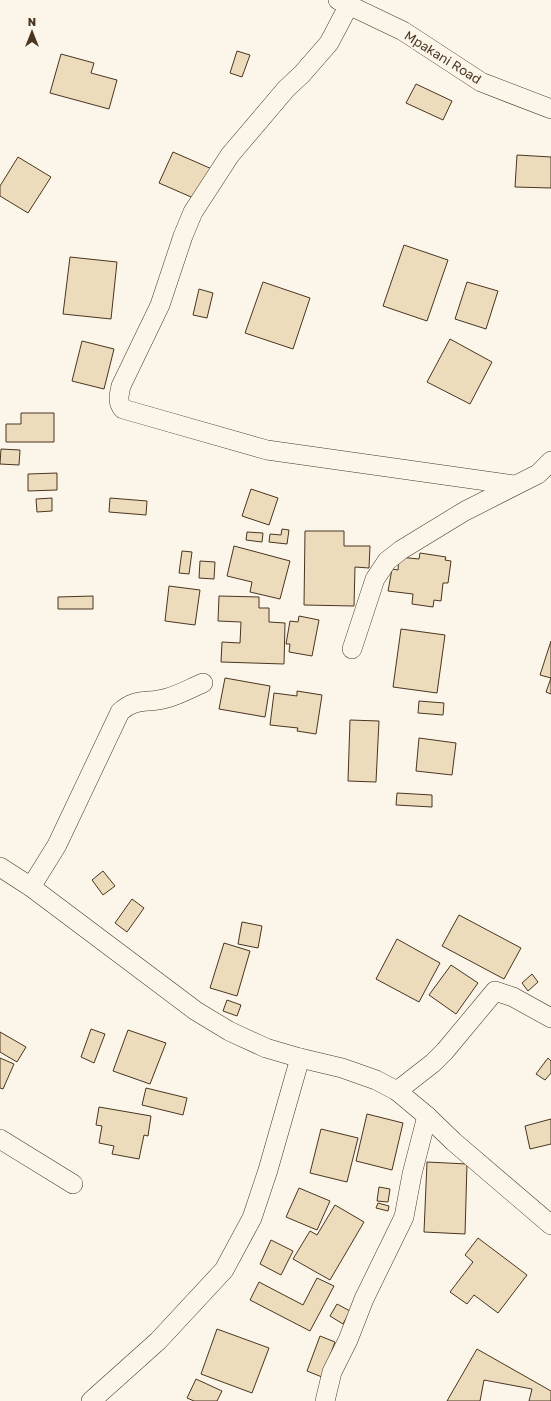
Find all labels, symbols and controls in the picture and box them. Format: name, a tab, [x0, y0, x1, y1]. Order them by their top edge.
north arrow	[12, 12, 52, 52]
text: N	[28, 15, 36, 28]
street label: Mpakani Road	[402, 27, 484, 87]

